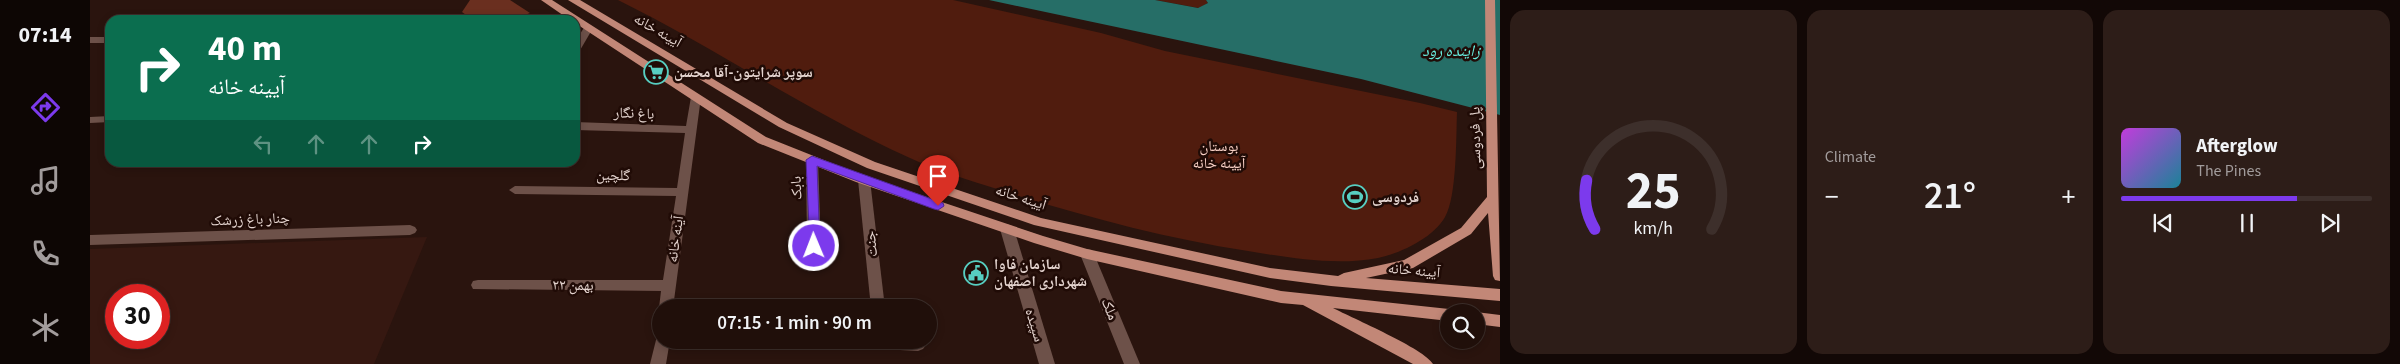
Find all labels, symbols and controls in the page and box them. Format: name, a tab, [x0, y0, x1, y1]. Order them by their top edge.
street label: آیینه خانه	[630, 8, 687, 53]
text: 07:14	[18, 19, 72, 51]
text: 40 m	[208, 24, 282, 74]
icon: right	[125, 35, 190, 100]
water label: زاینده رود	[1422, 40, 1482, 62]
supermarket icon: سوپر شرایتون-آقا محسن	[643, 59, 669, 85]
place label: سوپر شرایتون-آقا محسن	[674, 62, 813, 83]
text: آیینه خانه	[208, 71, 285, 103]
icon: directions	[28, 90, 63, 125]
street label: باغ نگار	[612, 102, 655, 125]
street label: پل فردوسی	[1464, 106, 1487, 170]
icon: left	[249, 130, 277, 158]
icon: ahead	[302, 130, 330, 158]
icon: ahead	[355, 130, 383, 158]
icon: right	[408, 130, 436, 158]
text: Afterglow	[2196, 133, 2278, 160]
park label: بوستان آیینه خانه	[1193, 136, 1246, 174]
text: Climate	[1825, 146, 1876, 168]
pin	[917, 155, 959, 206]
text: 25	[1626, 155, 1681, 229]
text: The Pines	[2196, 160, 2261, 182]
icon: arrive	[924, 162, 952, 190]
icon: music	[28, 163, 63, 198]
street label: گلچین	[596, 165, 631, 186]
text: 21°	[1924, 169, 1976, 223]
street label: بابک	[786, 176, 807, 200]
text: −	[1825, 177, 1839, 217]
text: +	[2061, 177, 2075, 217]
street label: آیینه خانه	[993, 179, 1050, 216]
sports icon: فردوسی	[1342, 184, 1368, 210]
place label: فردوسی	[1372, 187, 1419, 208]
street label: چنار باغ زرشک	[210, 208, 291, 231]
icon: previous	[2149, 209, 2177, 237]
icon: pause	[2233, 209, 2261, 237]
icon: next	[2316, 209, 2344, 237]
street label: آینه خانه	[662, 213, 689, 264]
text: km/h	[1634, 216, 1673, 241]
position arrow	[787, 219, 839, 271]
street label: جنت	[860, 229, 883, 258]
icon: phone	[28, 236, 63, 271]
place label: سازمان فاوا شهرداری اصفهان	[994, 254, 1087, 292]
street label: آیینه خانه	[1387, 258, 1442, 283]
public building icon: سازمان فاوا شهرداری اصفهان	[963, 260, 989, 286]
street label: ۲۲ بهمن	[552, 275, 594, 296]
speed limit sign: 30	[105, 284, 170, 349]
street label: ملک	[1096, 295, 1123, 324]
map controls	[1440, 304, 1485, 349]
button: search	[1440, 304, 1485, 349]
street label: سپیده	[1020, 306, 1050, 345]
icon: climate	[28, 310, 63, 345]
text: 07:15 · 1 min · 90 m	[717, 310, 872, 337]

